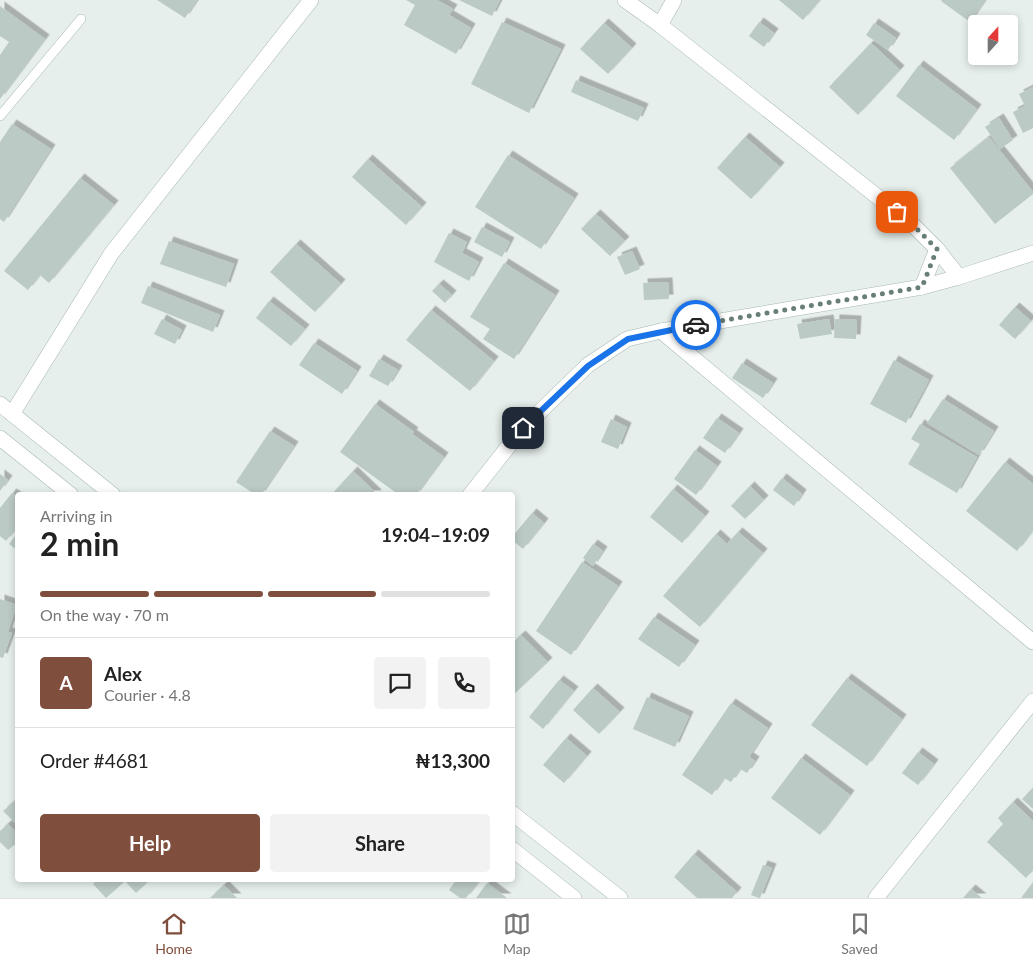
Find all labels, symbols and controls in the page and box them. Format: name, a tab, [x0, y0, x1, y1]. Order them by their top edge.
north arrow	[968, 15, 1018, 65]
map controls	[968, 15, 1018, 65]
pin	[876, 191, 918, 233]
icon: bag	[883, 198, 911, 226]
courier	[671, 300, 721, 350]
icon: car	[682, 311, 710, 339]
pin	[502, 407, 544, 449]
icon: home	[509, 414, 537, 442]
text: Arriving in	[40, 506, 113, 525]
text: 19:04–19:09	[381, 523, 490, 546]
text: 2 min	[40, 524, 119, 563]
text: On the way · 70 m	[40, 605, 169, 624]
button: chat	[374, 657, 426, 709]
button: phone	[438, 657, 490, 709]
text: Alex	[104, 662, 142, 685]
text: A	[59, 671, 73, 694]
text: Courier · 4.8	[104, 685, 191, 704]
text: Order #4681	[40, 749, 149, 772]
text: ₦13,300	[415, 749, 490, 772]
button: Help	[40, 814, 260, 872]
button: Share	[270, 814, 490, 872]
tab: Home	[155, 910, 193, 957]
tab: Map	[503, 910, 531, 957]
tab: Saved	[841, 910, 878, 957]

